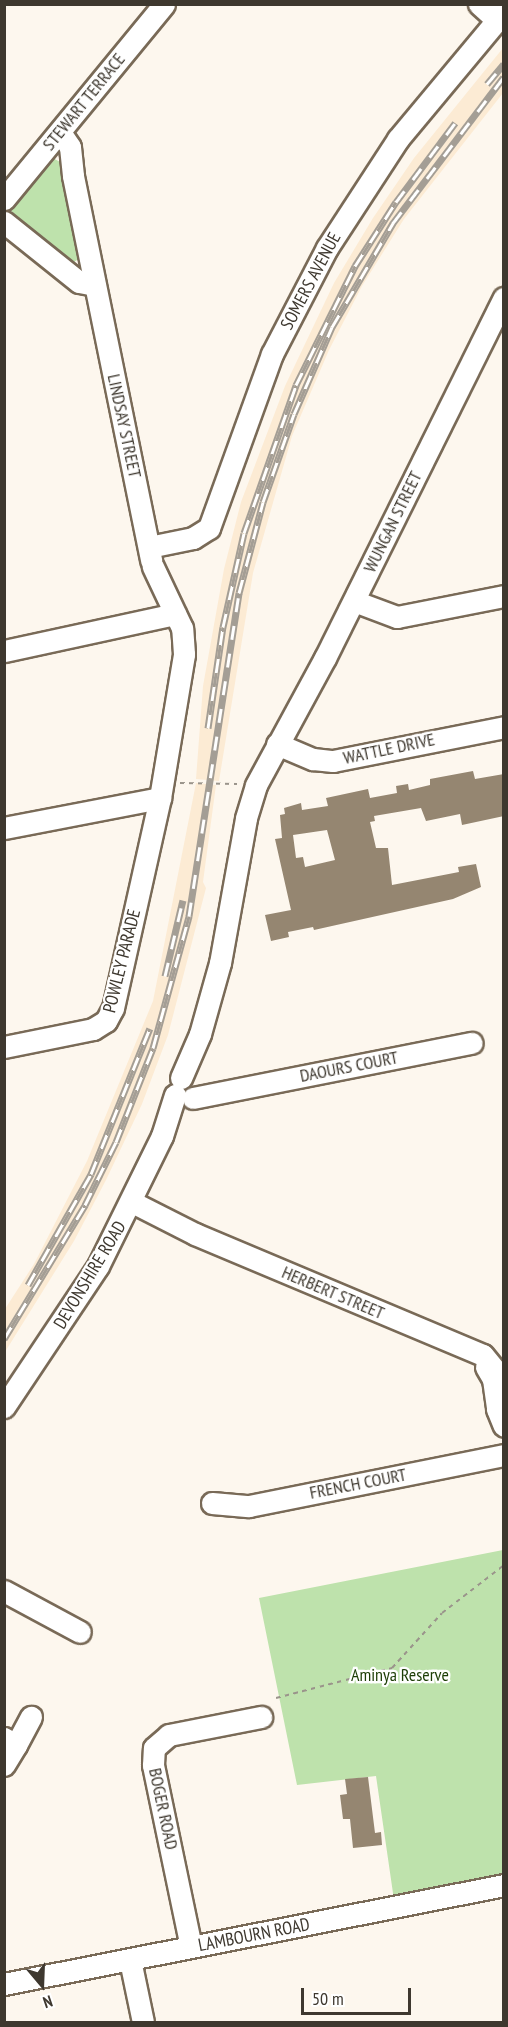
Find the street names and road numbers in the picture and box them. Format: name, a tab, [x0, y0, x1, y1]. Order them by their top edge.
street label: STEWART TERRACE	[38, 49, 130, 155]
street label: SOMERS AVENUE	[276, 228, 346, 334]
street label: LINDSAY STREET	[102, 372, 146, 480]
street label: WUNGAN STREET	[359, 468, 427, 576]
street label: WATTLE DRIVE	[341, 729, 437, 769]
street label: POWLEY PARADE	[99, 907, 145, 1015]
street label: DAOURS COURT	[298, 1047, 400, 1087]
street label: DEVONSHIRE ROAD	[49, 1217, 131, 1333]
street label: HERBERT STREET	[278, 1262, 388, 1324]
street label: FRENCH COURT	[308, 1464, 408, 1504]
street label: BOGER ROAD	[144, 1766, 182, 1852]
street label: LAMBOURN ROAD	[196, 1914, 312, 1956]

